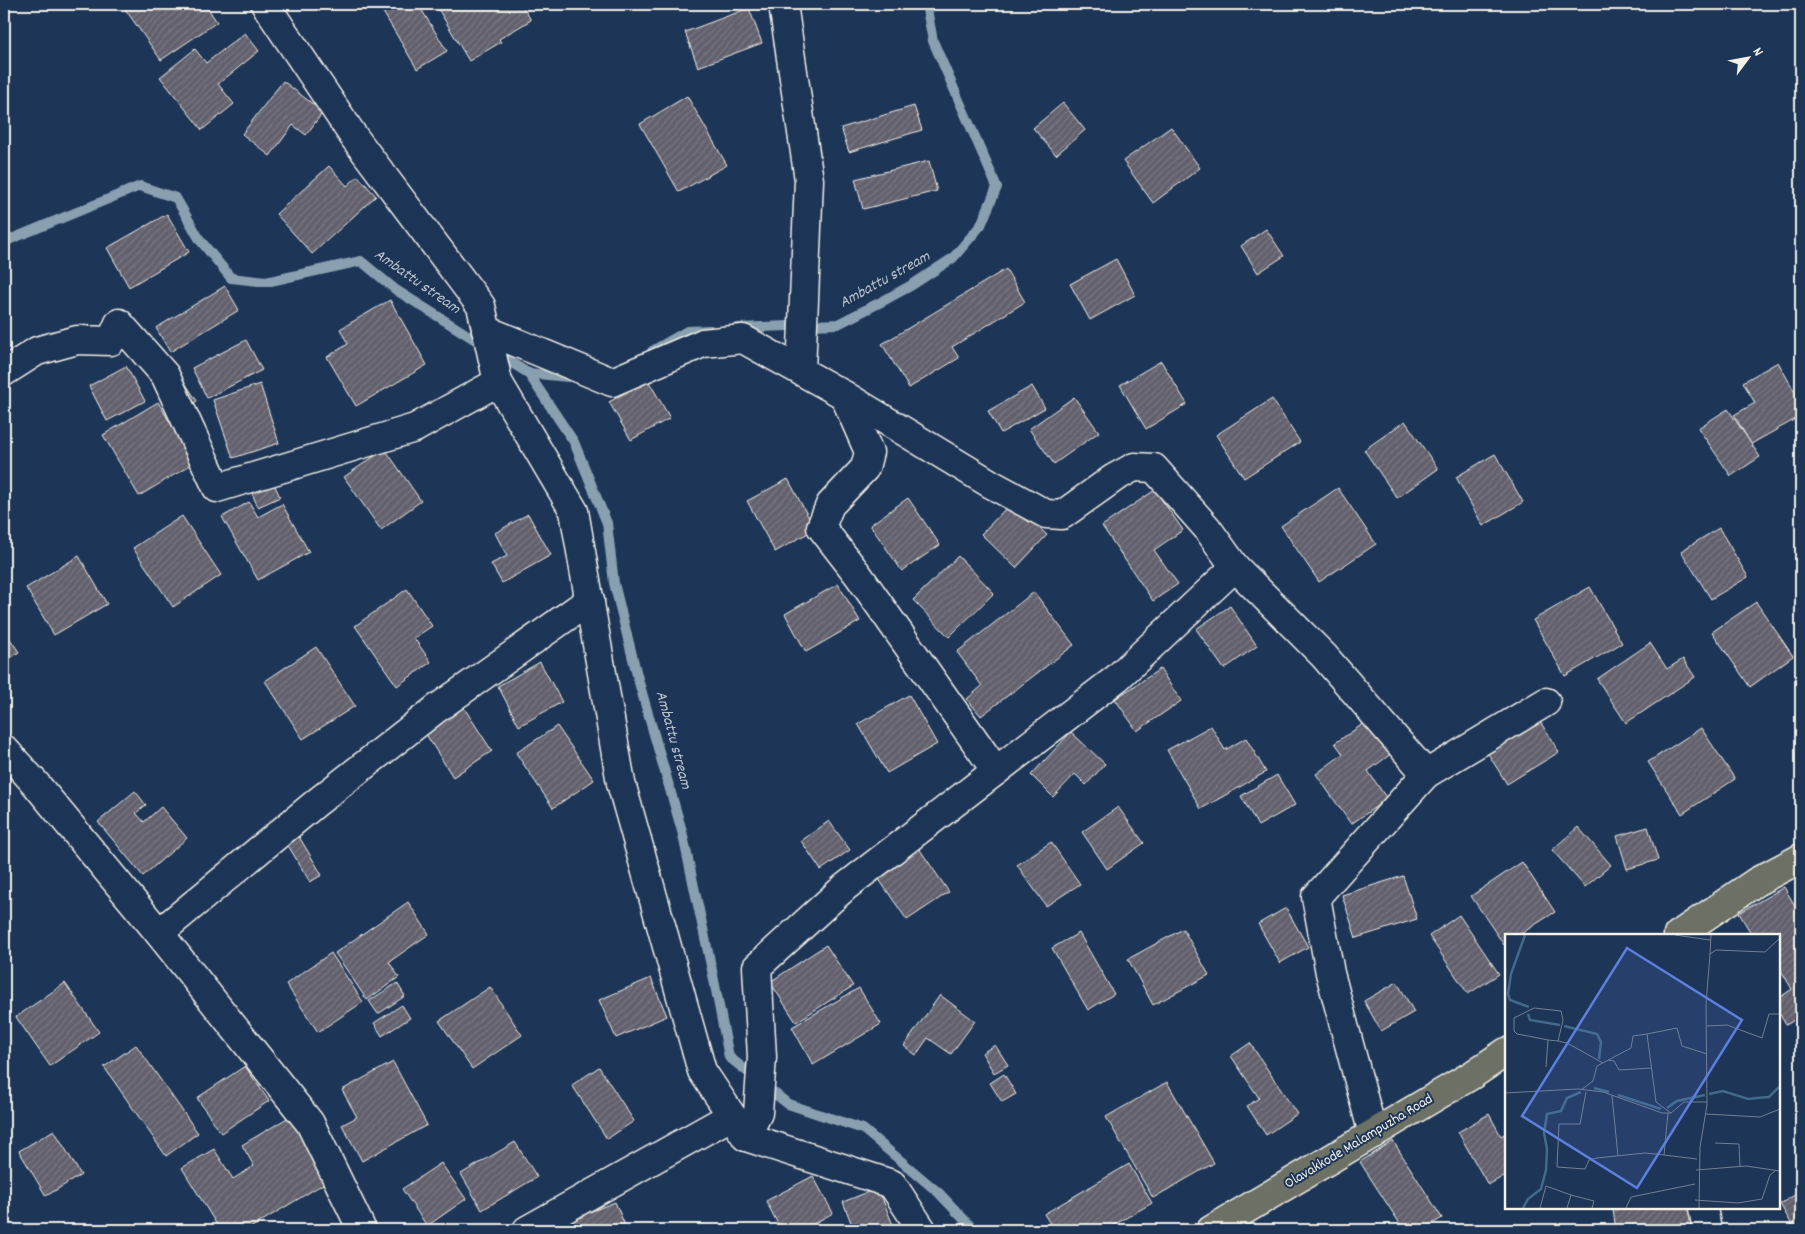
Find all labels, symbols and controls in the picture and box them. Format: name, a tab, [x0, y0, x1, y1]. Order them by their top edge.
north arrow	[1722, 32, 1772, 82]
text: N	[1747, 44, 1768, 60]
water label: Ambattu stream	[369, 244, 466, 321]
water label: Ambattu stream	[835, 245, 935, 314]
water label: Ambattu stream	[649, 688, 697, 793]
inset map	[1505, 934, 1780, 1209]
street label: Olavakkode Malampuzha Road	[1281, 1089, 1437, 1195]

